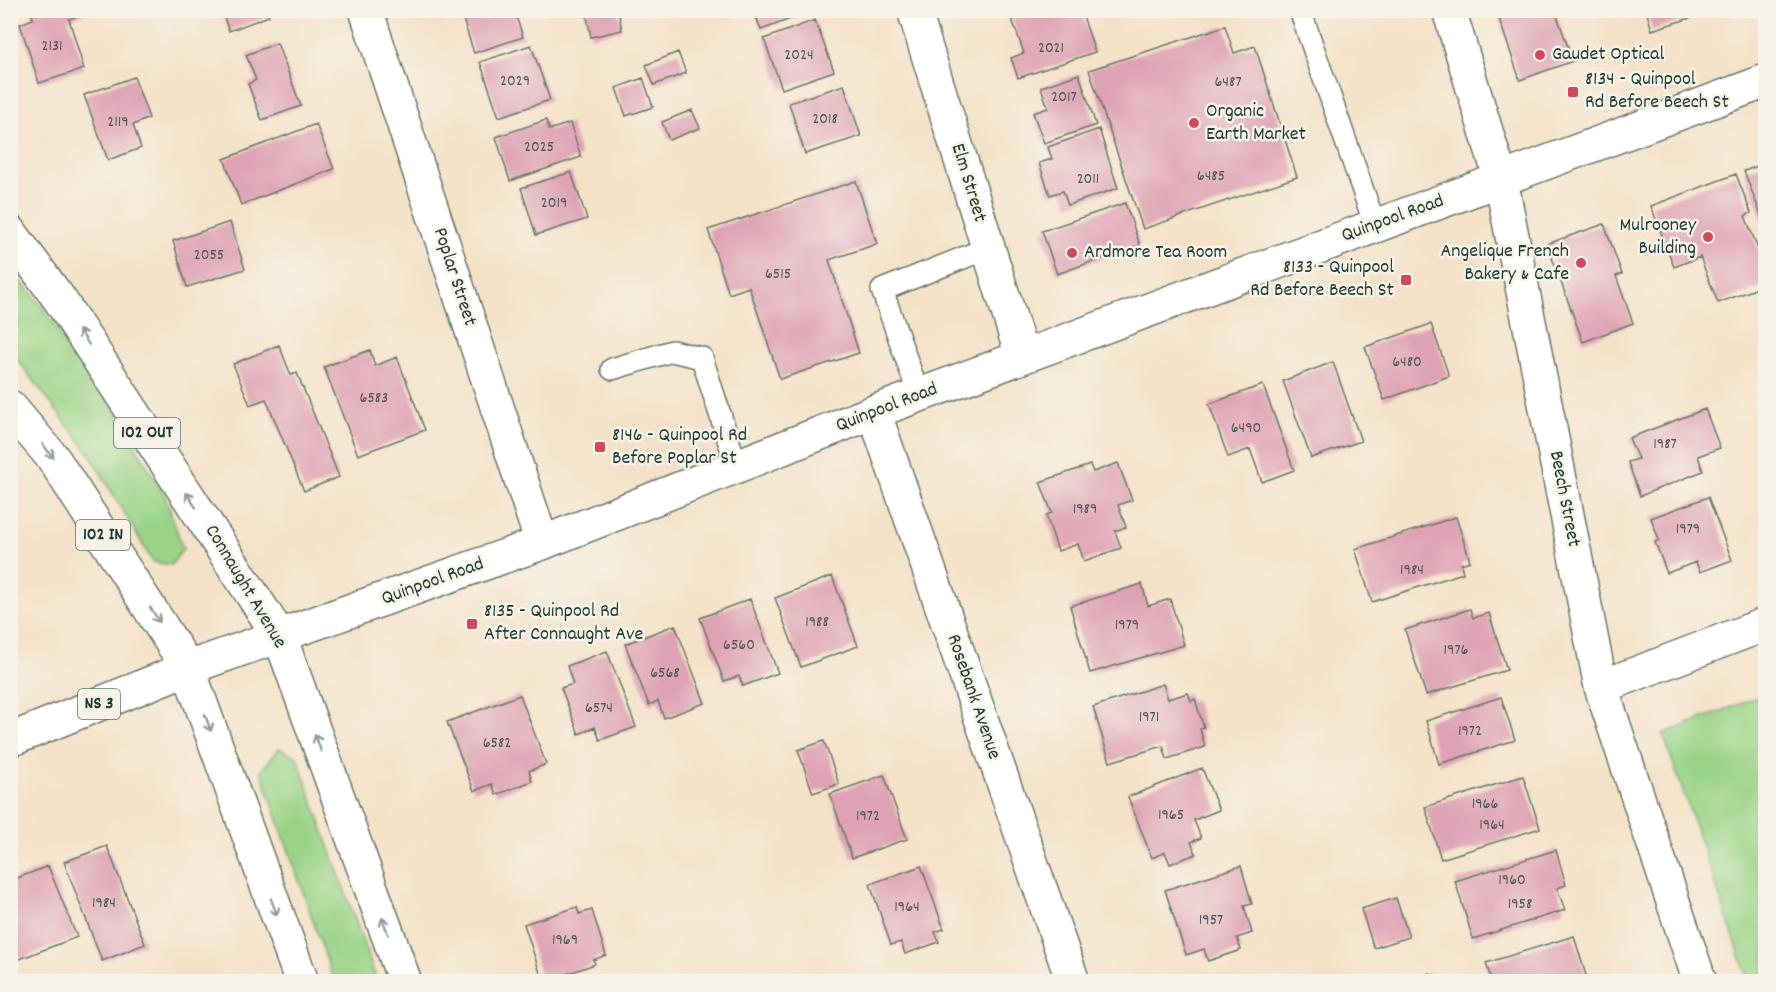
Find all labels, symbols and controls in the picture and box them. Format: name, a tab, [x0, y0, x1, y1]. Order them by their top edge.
house number: 2131	[41, 35, 63, 58]
house number: 2021	[1038, 37, 1064, 60]
place label: Gaudet Optical	[1552, 41, 1664, 69]
house number: 2024	[784, 44, 814, 67]
marker: Gaudet Optical	[1533, 48, 1547, 62]
place label: 8134 - Quinpool Rd Before Beech St	[1585, 66, 1729, 117]
house number: 2029	[500, 70, 530, 93]
house number: 6487	[1214, 71, 1242, 94]
marker: 8134 - Quinpool Rd Before Beech St	[1566, 85, 1580, 99]
house number: 2017	[1051, 86, 1077, 109]
place label: Organic Earth Market	[1206, 98, 1306, 149]
house number: 2018	[812, 108, 838, 131]
house number: 2119	[107, 111, 129, 134]
marker: Organic Earth Market	[1187, 116, 1201, 130]
house number: 2025	[524, 136, 554, 159]
street label: Elm Street	[943, 140, 993, 226]
house number: 6485	[1197, 165, 1225, 188]
house number: 2011	[1077, 168, 1099, 191]
street label: Quinpool Road	[1338, 188, 1448, 250]
house number: 2019	[541, 192, 567, 215]
place label: Mulrooney Building	[1620, 212, 1697, 263]
street label: Poplar Street	[425, 224, 483, 330]
marker: Mulrooney Building	[1701, 230, 1715, 244]
place label: Angelique French Bakery & Cafe	[1440, 238, 1569, 289]
place label: Ardmore Tea Room	[1084, 239, 1227, 267]
house number: 2055	[194, 244, 224, 267]
marker: Ardmore Tea Room	[1065, 246, 1079, 260]
place label: 8133 - Quinpool Rd Before Beech St	[1250, 254, 1394, 305]
marker: Angelique French Bakery & Cafe	[1574, 256, 1588, 270]
house number: 6515	[765, 263, 791, 286]
marker: 8133 - Quinpool Rd Before Beech St	[1399, 273, 1413, 287]
one-way arrow	[78, 329, 90, 346]
house number: 6480	[1392, 351, 1422, 374]
street label: Quinpool Road	[832, 376, 942, 440]
house number: 6583	[360, 387, 388, 410]
house number: 6490	[1231, 417, 1261, 440]
road number: 102 OUT	[114, 418, 180, 448]
place label: 8146 - Quinpool Rd Before Poplar St	[612, 422, 747, 473]
house number: 1987	[1653, 433, 1677, 456]
marker: 8146 - Quinpool Rd Before Poplar St	[593, 440, 607, 454]
one-way arrow	[41, 443, 54, 459]
street label: Beech Street	[1541, 448, 1587, 550]
one-way arrow	[185, 493, 197, 509]
house number: 1989	[1073, 498, 1097, 521]
house number: 1979	[1676, 518, 1700, 541]
road number: 102 IN	[76, 520, 130, 550]
street label: Connaught Avenue	[197, 520, 293, 654]
street label: Quinpool Road	[378, 551, 488, 613]
house number: 1984	[1400, 559, 1424, 582]
place label: 8135 - Quinpool Rd After Connaught Ave	[484, 598, 644, 649]
one-way arrow	[148, 606, 161, 623]
house number: 1988	[805, 611, 829, 634]
house number: 1979	[1115, 614, 1139, 637]
marker: 8135 - Quinpool Rd After Connaught Ave	[465, 617, 479, 631]
street label: Rosebank Avenue	[938, 631, 1008, 764]
house number: 6560	[723, 634, 755, 657]
house number: 1976	[1444, 639, 1469, 662]
house number: 6568	[650, 662, 680, 685]
road number: NS 3	[78, 689, 120, 719]
house number: 6574	[585, 697, 613, 720]
house number: 1971	[1139, 706, 1159, 729]
one-way arrow	[203, 713, 214, 732]
house number: 1972	[1458, 720, 1482, 743]
house number: 6582	[483, 732, 511, 755]
one-way arrow	[312, 734, 323, 753]
house number: 1966	[1472, 793, 1498, 816]
house number: 1965	[1158, 804, 1184, 827]
house number: 1972	[856, 805, 880, 828]
house number: 1964	[1479, 814, 1505, 837]
house number: 1960	[1498, 869, 1526, 892]
house number: 1984	[92, 892, 116, 915]
house number: 1958	[1508, 893, 1532, 916]
house number: 1964	[894, 896, 920, 919]
one-way arrow	[270, 897, 281, 915]
house number: 1957	[1199, 909, 1223, 932]
one-way arrow	[378, 918, 389, 936]
house number: 1969	[552, 929, 578, 952]

